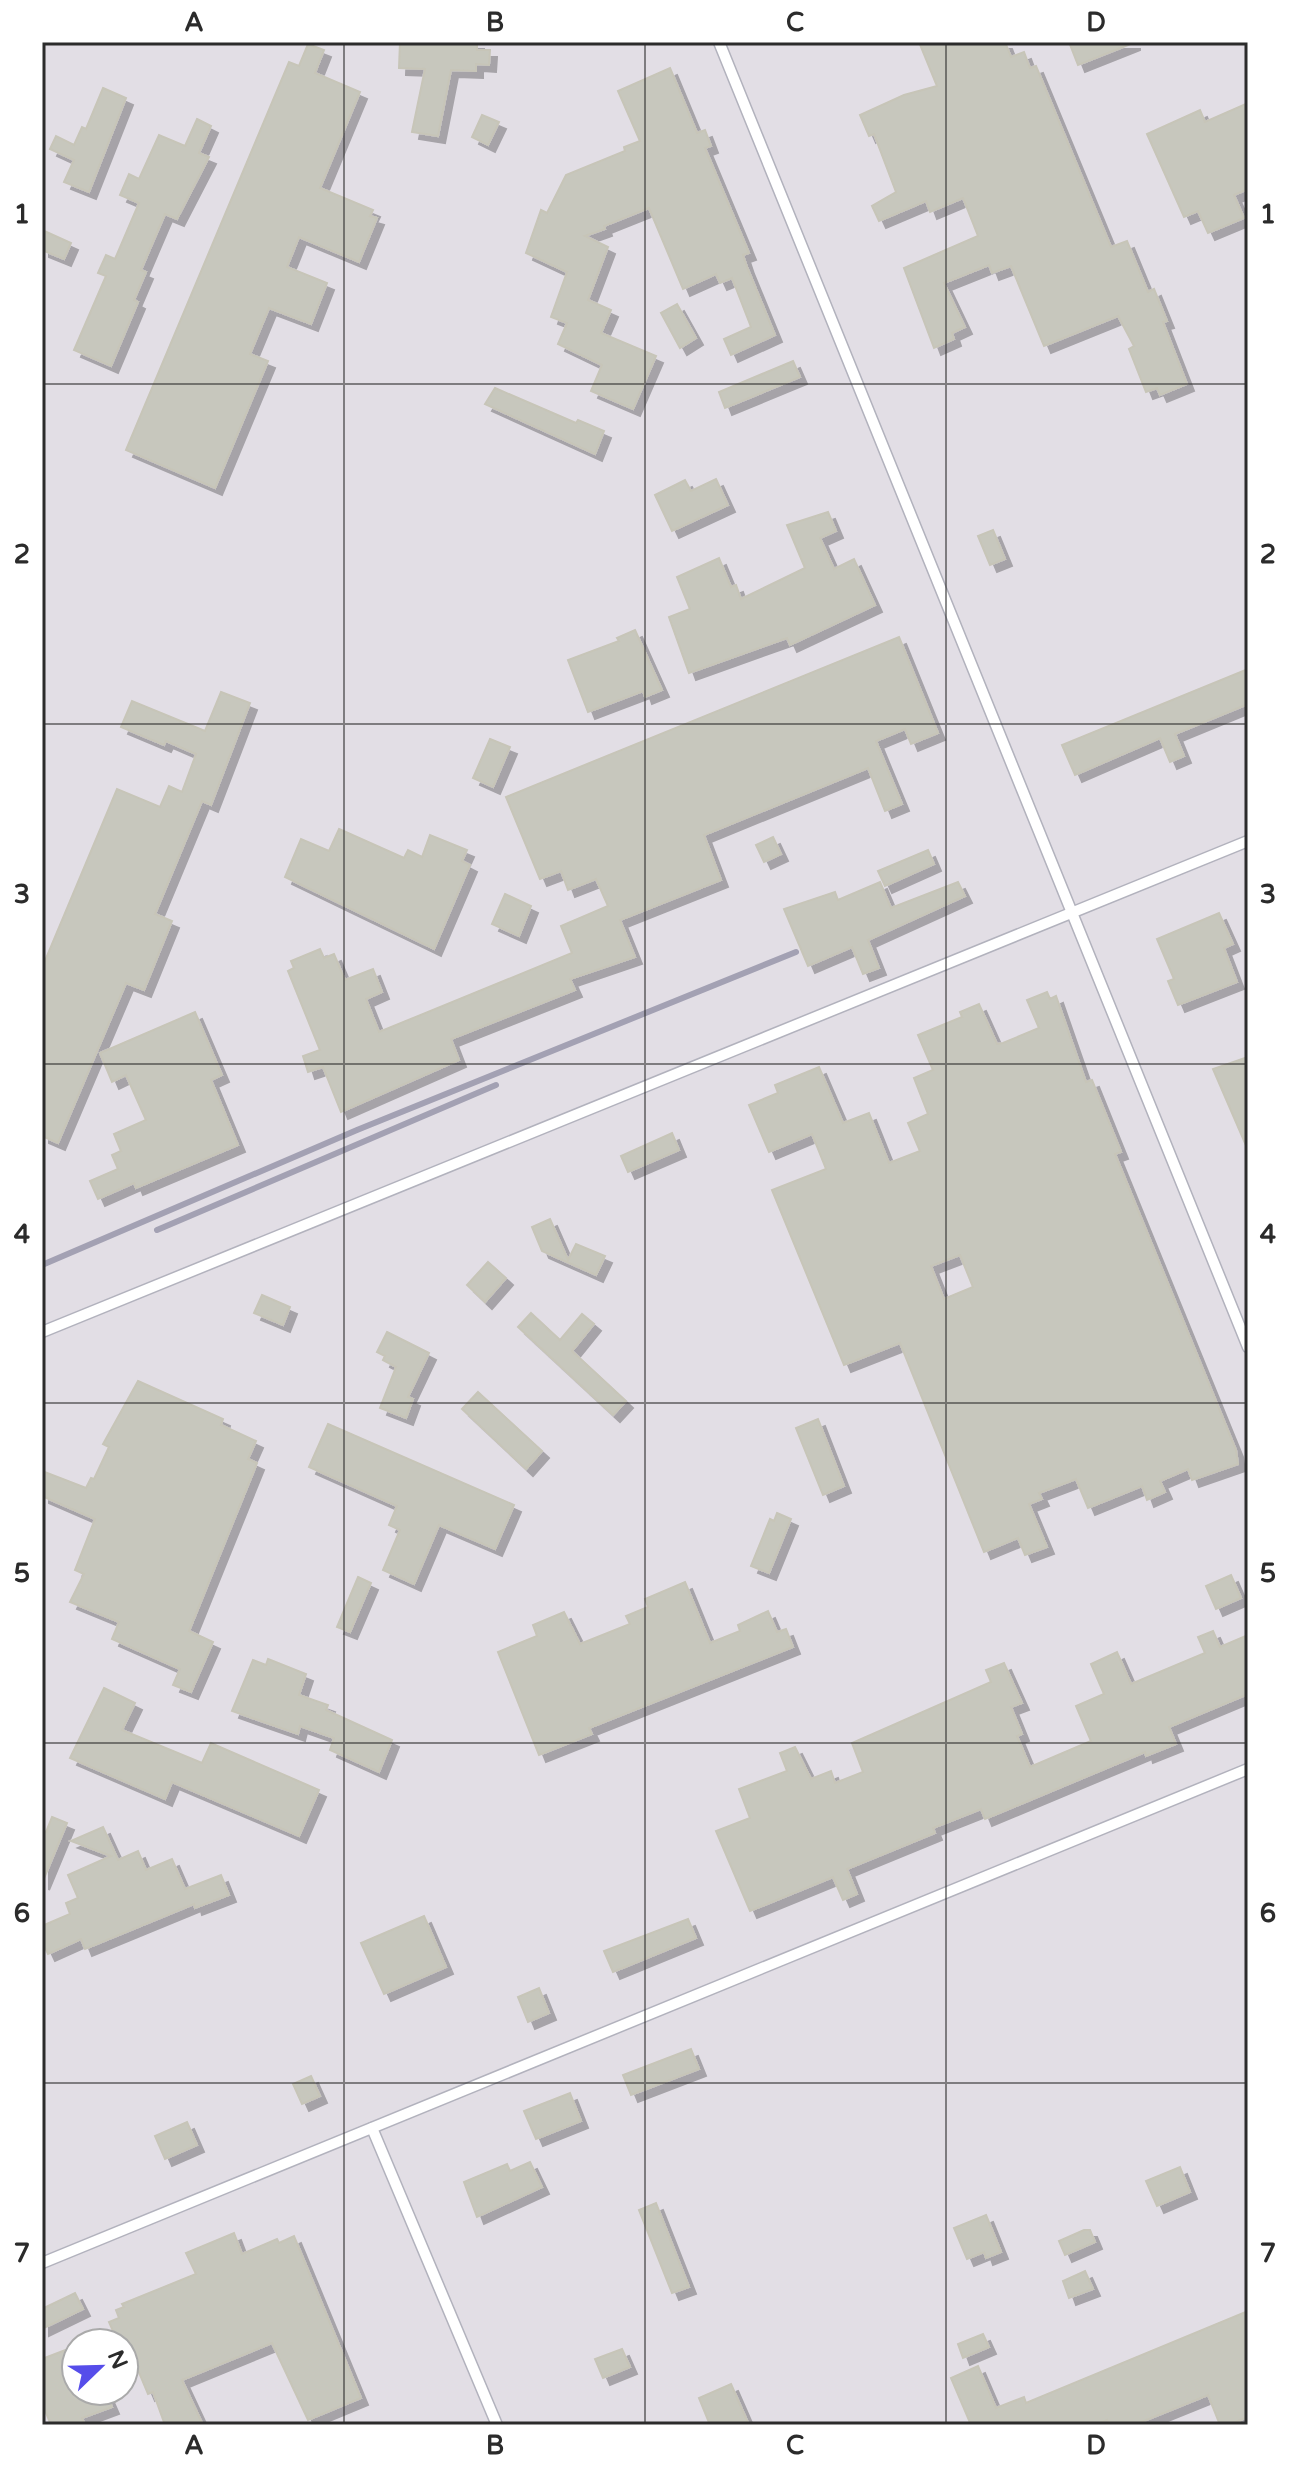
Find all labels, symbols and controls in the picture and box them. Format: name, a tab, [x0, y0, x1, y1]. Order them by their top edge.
text: A	[184, 7, 204, 38]
text: B	[486, 7, 504, 38]
text: C	[786, 7, 804, 38]
text: D	[1086, 7, 1106, 38]
text: 1	[14, 199, 30, 230]
text: 1	[1260, 199, 1276, 230]
text: 2	[14, 539, 30, 570]
text: 2	[1260, 539, 1276, 570]
text: 3	[14, 879, 30, 910]
text: 3	[1260, 879, 1276, 910]
text: 4	[14, 1219, 30, 1250]
text: 4	[1260, 1219, 1276, 1250]
text: 5	[14, 1558, 30, 1589]
text: 5	[1260, 1558, 1276, 1589]
text: 6	[14, 1898, 30, 1929]
text: 6	[1260, 1898, 1276, 1929]
text: 7	[14, 2238, 30, 2269]
text: 7	[1260, 2238, 1276, 2269]
north arrow	[60, 2327, 140, 2407]
text: N	[102, 2346, 133, 2373]
text: A	[184, 2430, 204, 2461]
text: B	[486, 2430, 504, 2461]
text: C	[786, 2430, 804, 2461]
text: D	[1086, 2430, 1106, 2461]

